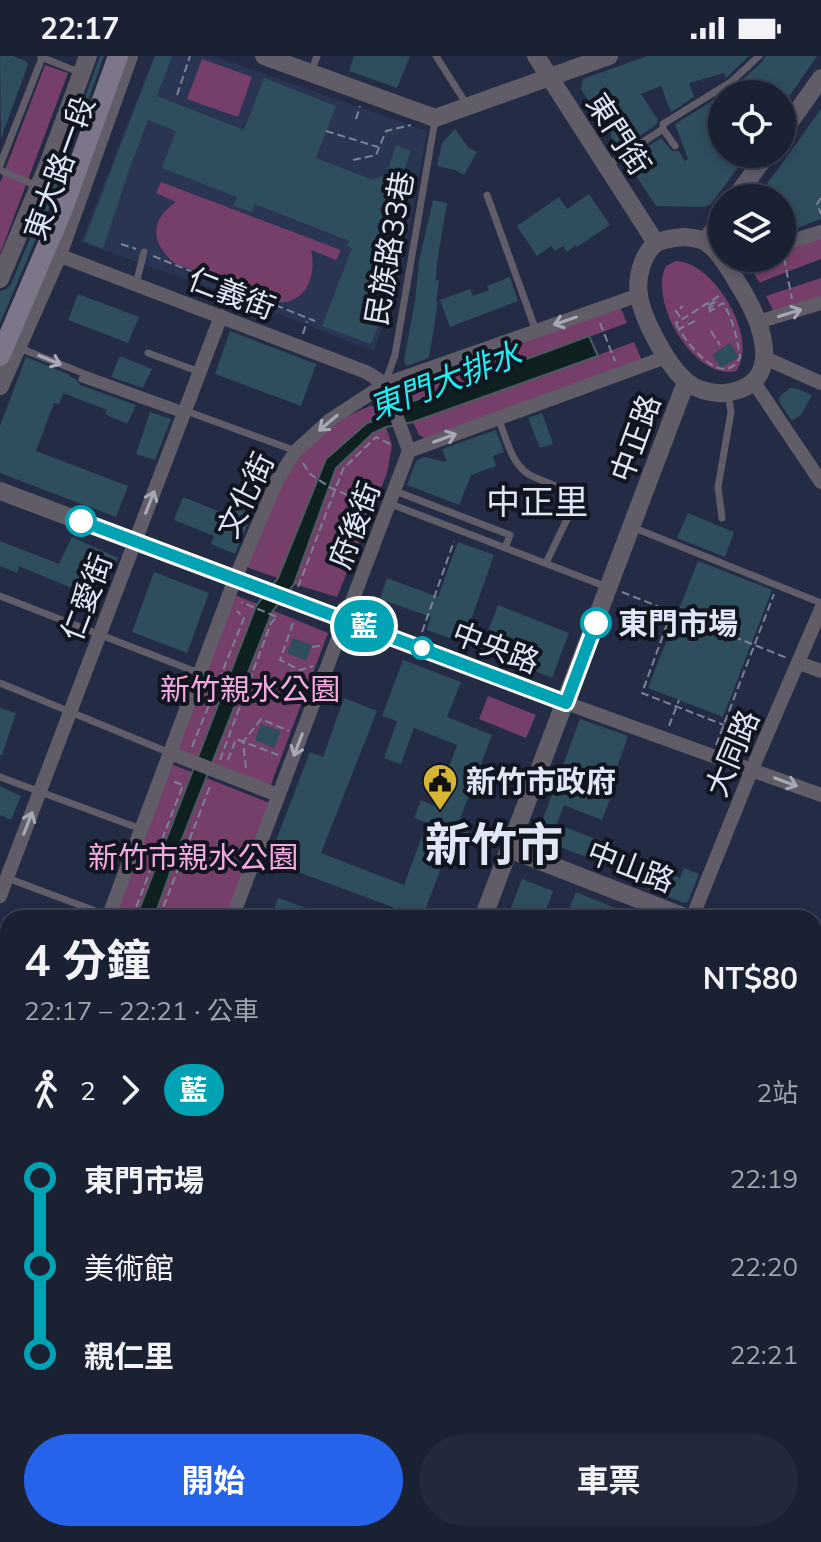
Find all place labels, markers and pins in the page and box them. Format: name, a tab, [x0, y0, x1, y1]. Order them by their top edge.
unlabelled marker	[66, 506, 96, 536]
place label: 東門市場	[618, 604, 738, 642]
marker: 東門市場	[581, 608, 611, 638]
unlabelled marker	[411, 637, 433, 659]
public building icon: 新竹市政府	[421, 762, 459, 812]
place label: 新竹市政府	[466, 762, 616, 800]

